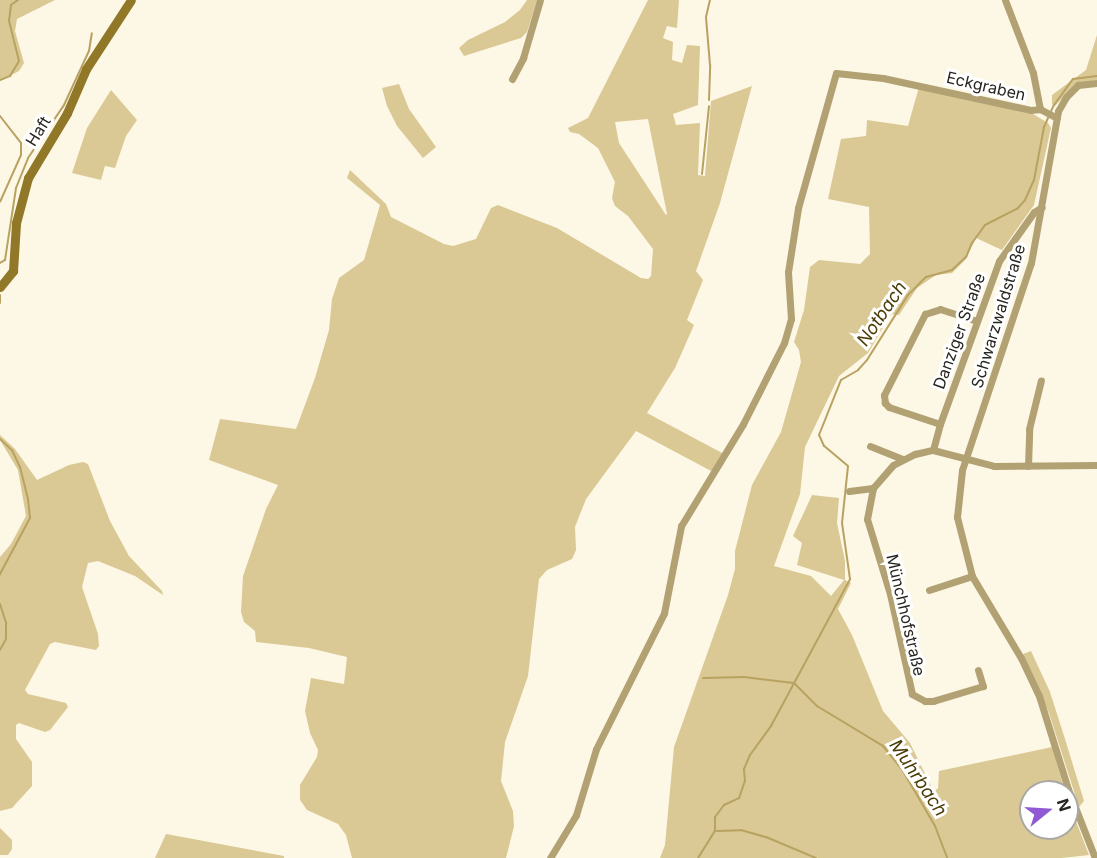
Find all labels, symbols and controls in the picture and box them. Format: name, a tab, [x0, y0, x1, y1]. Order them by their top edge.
street label: Eckgraben	[945, 68, 1027, 104]
street label: Haft	[22, 113, 54, 149]
street label: Schwarzwaldstraße	[967, 242, 1029, 390]
street label: Danziger Straße	[929, 270, 989, 392]
water label: Notbach	[853, 278, 911, 350]
street label: Münchhofstraße	[883, 552, 929, 678]
water label: Muhrbach	[885, 736, 951, 820]
north arrow	[1019, 780, 1079, 840]
text: N	[1053, 796, 1076, 814]

